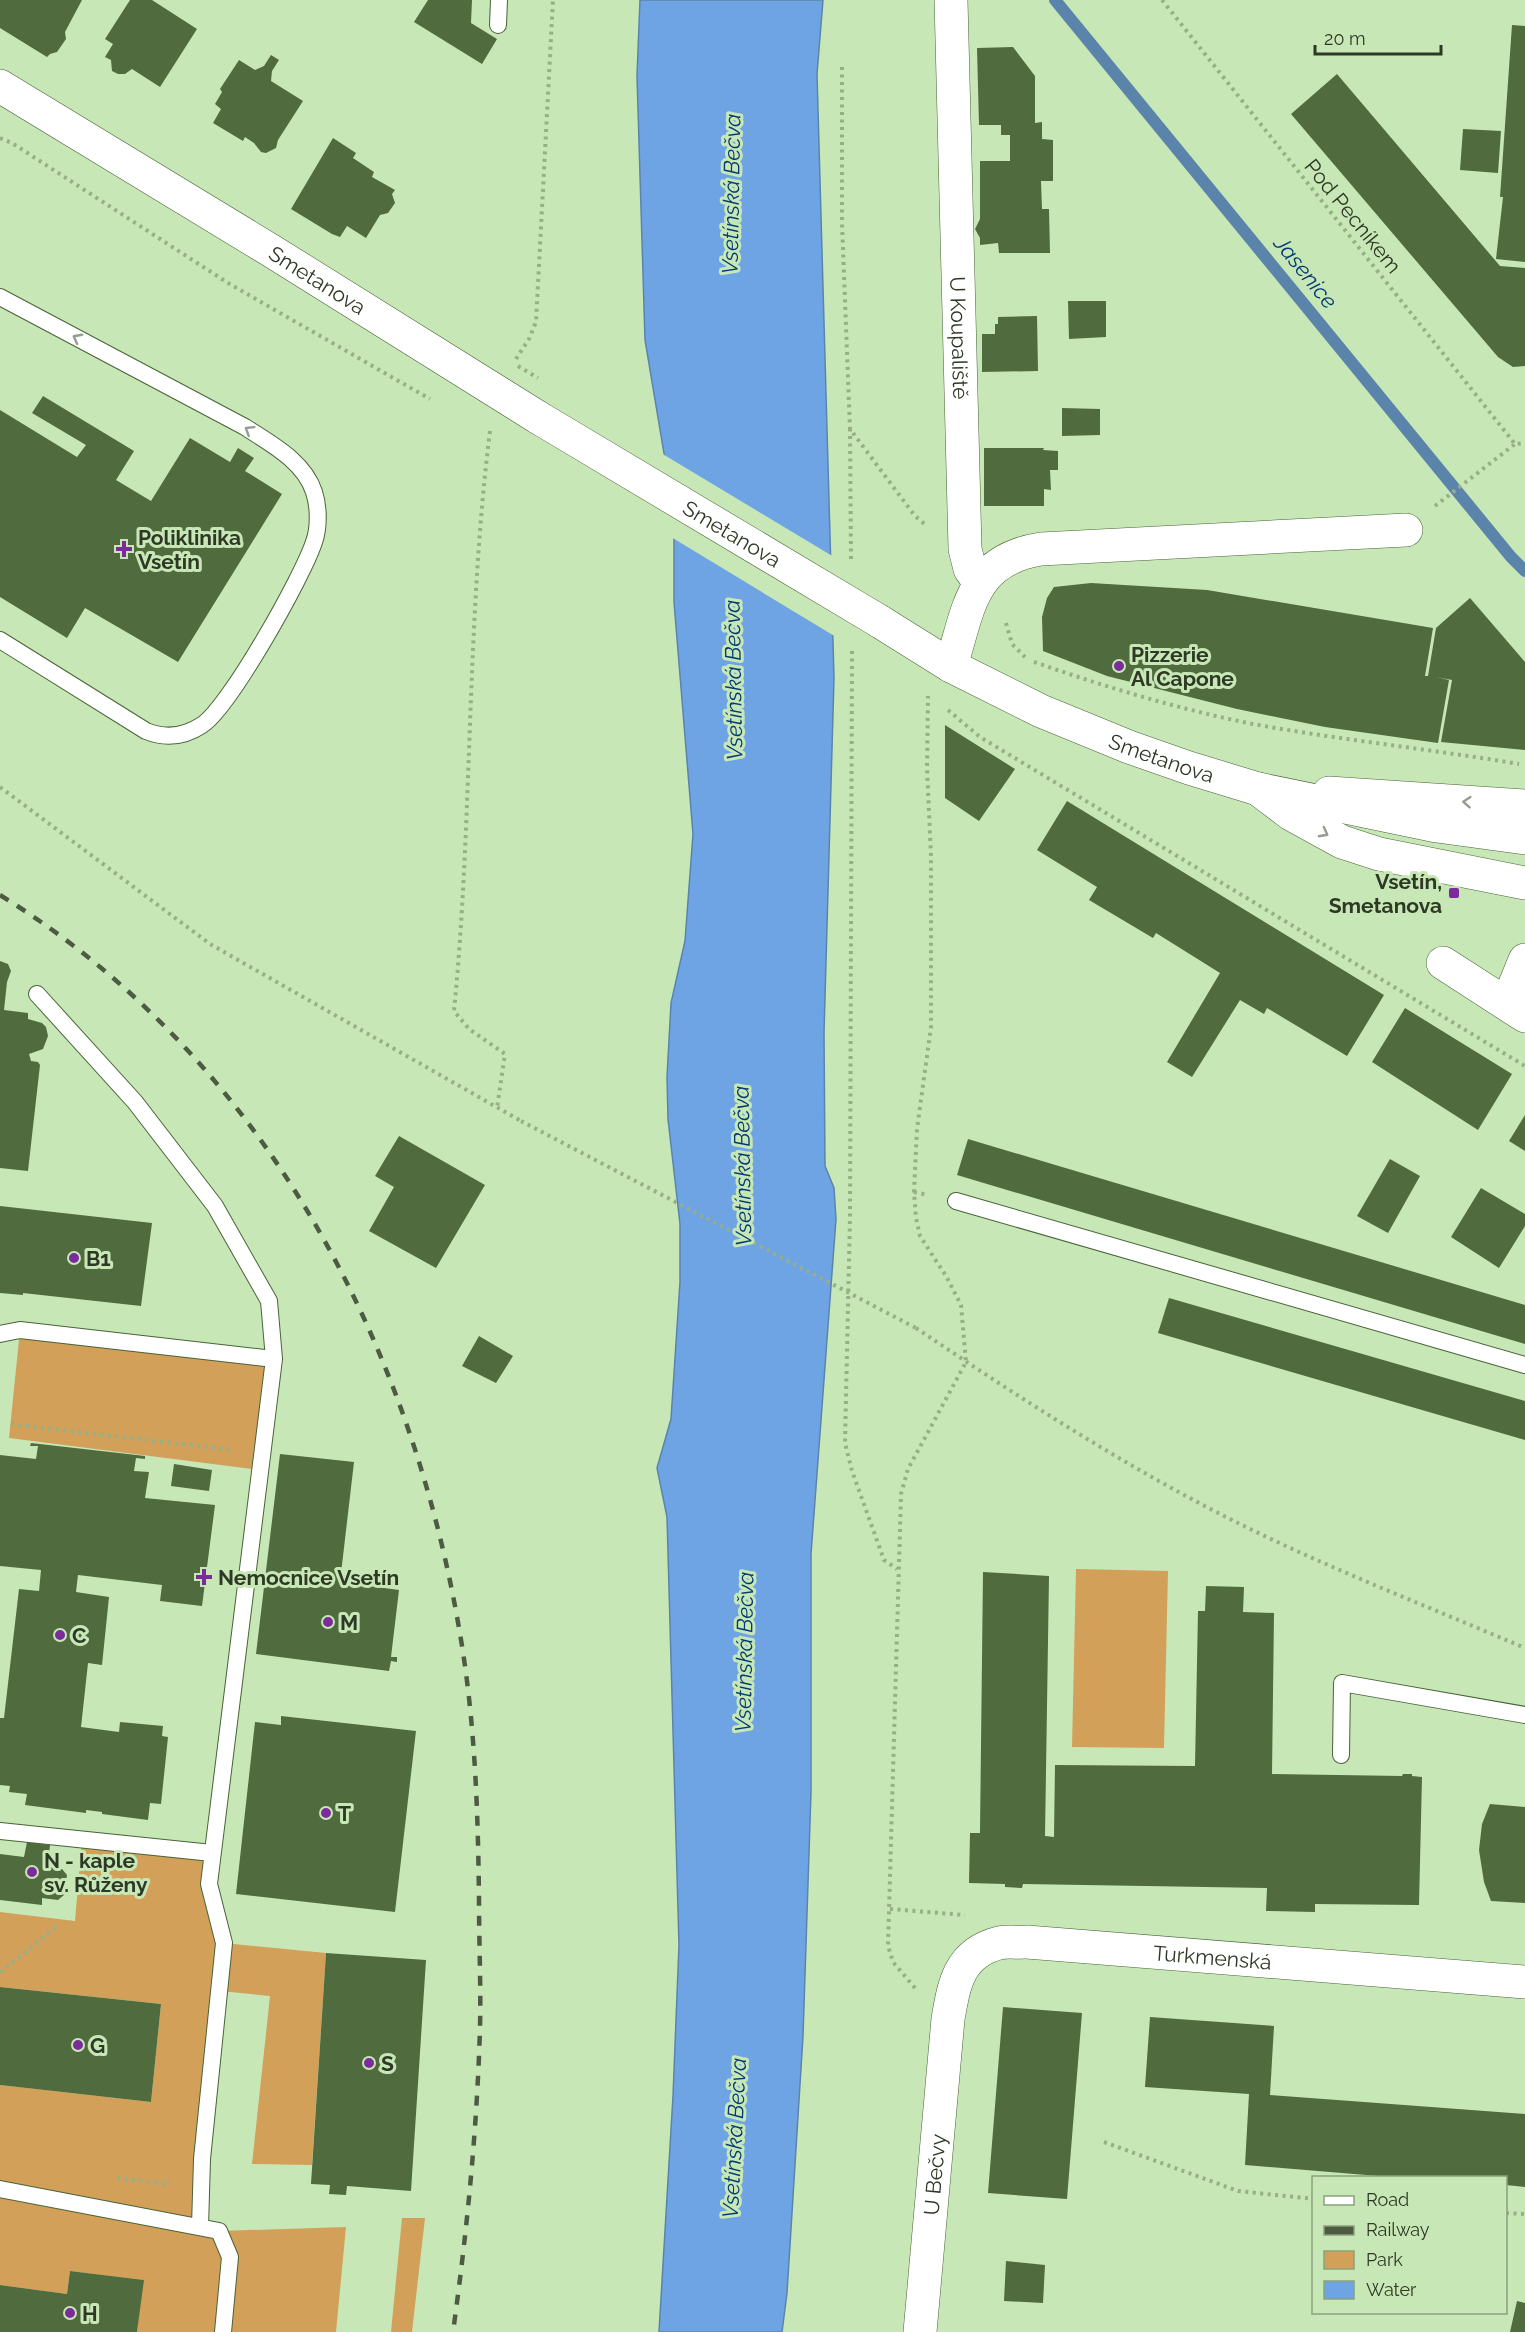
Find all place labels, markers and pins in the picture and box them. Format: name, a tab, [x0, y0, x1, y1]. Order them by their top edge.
place label: Poliklinika Vsetín	[138, 525, 241, 574]
marker: Poliklinika Vsetín	[115, 540, 133, 558]
place label: Pizzerie Al Capone	[1131, 642, 1234, 691]
marker: Pizzerie Al Capone	[1112, 659, 1126, 673]
place label: Vsetín, Smetanova	[1329, 869, 1442, 918]
marker: Vsetín, Smetanova	[1447, 886, 1461, 900]
place label: B1	[86, 1246, 111, 1271]
marker: B1	[67, 1251, 81, 1265]
place label: Nemocnice Vsetín	[218, 1565, 399, 1590]
marker: Nemocnice Vsetín	[195, 1568, 213, 1586]
place label: M	[340, 1610, 358, 1635]
marker: M	[321, 1615, 335, 1629]
place label: C	[72, 1623, 86, 1648]
marker: C	[53, 1628, 67, 1642]
place label: T	[338, 1801, 351, 1826]
marker: T	[319, 1806, 333, 1820]
place label: N - kaple sv. Růženy	[44, 1848, 148, 1897]
marker: N - kaple sv. Růženy	[25, 1865, 39, 1879]
place label: G	[90, 2033, 105, 2058]
marker: G	[71, 2038, 85, 2052]
place label: S	[381, 2051, 394, 2076]
marker: S	[362, 2056, 376, 2070]
place label: H	[82, 2301, 98, 2326]
marker: H	[63, 2306, 77, 2320]

